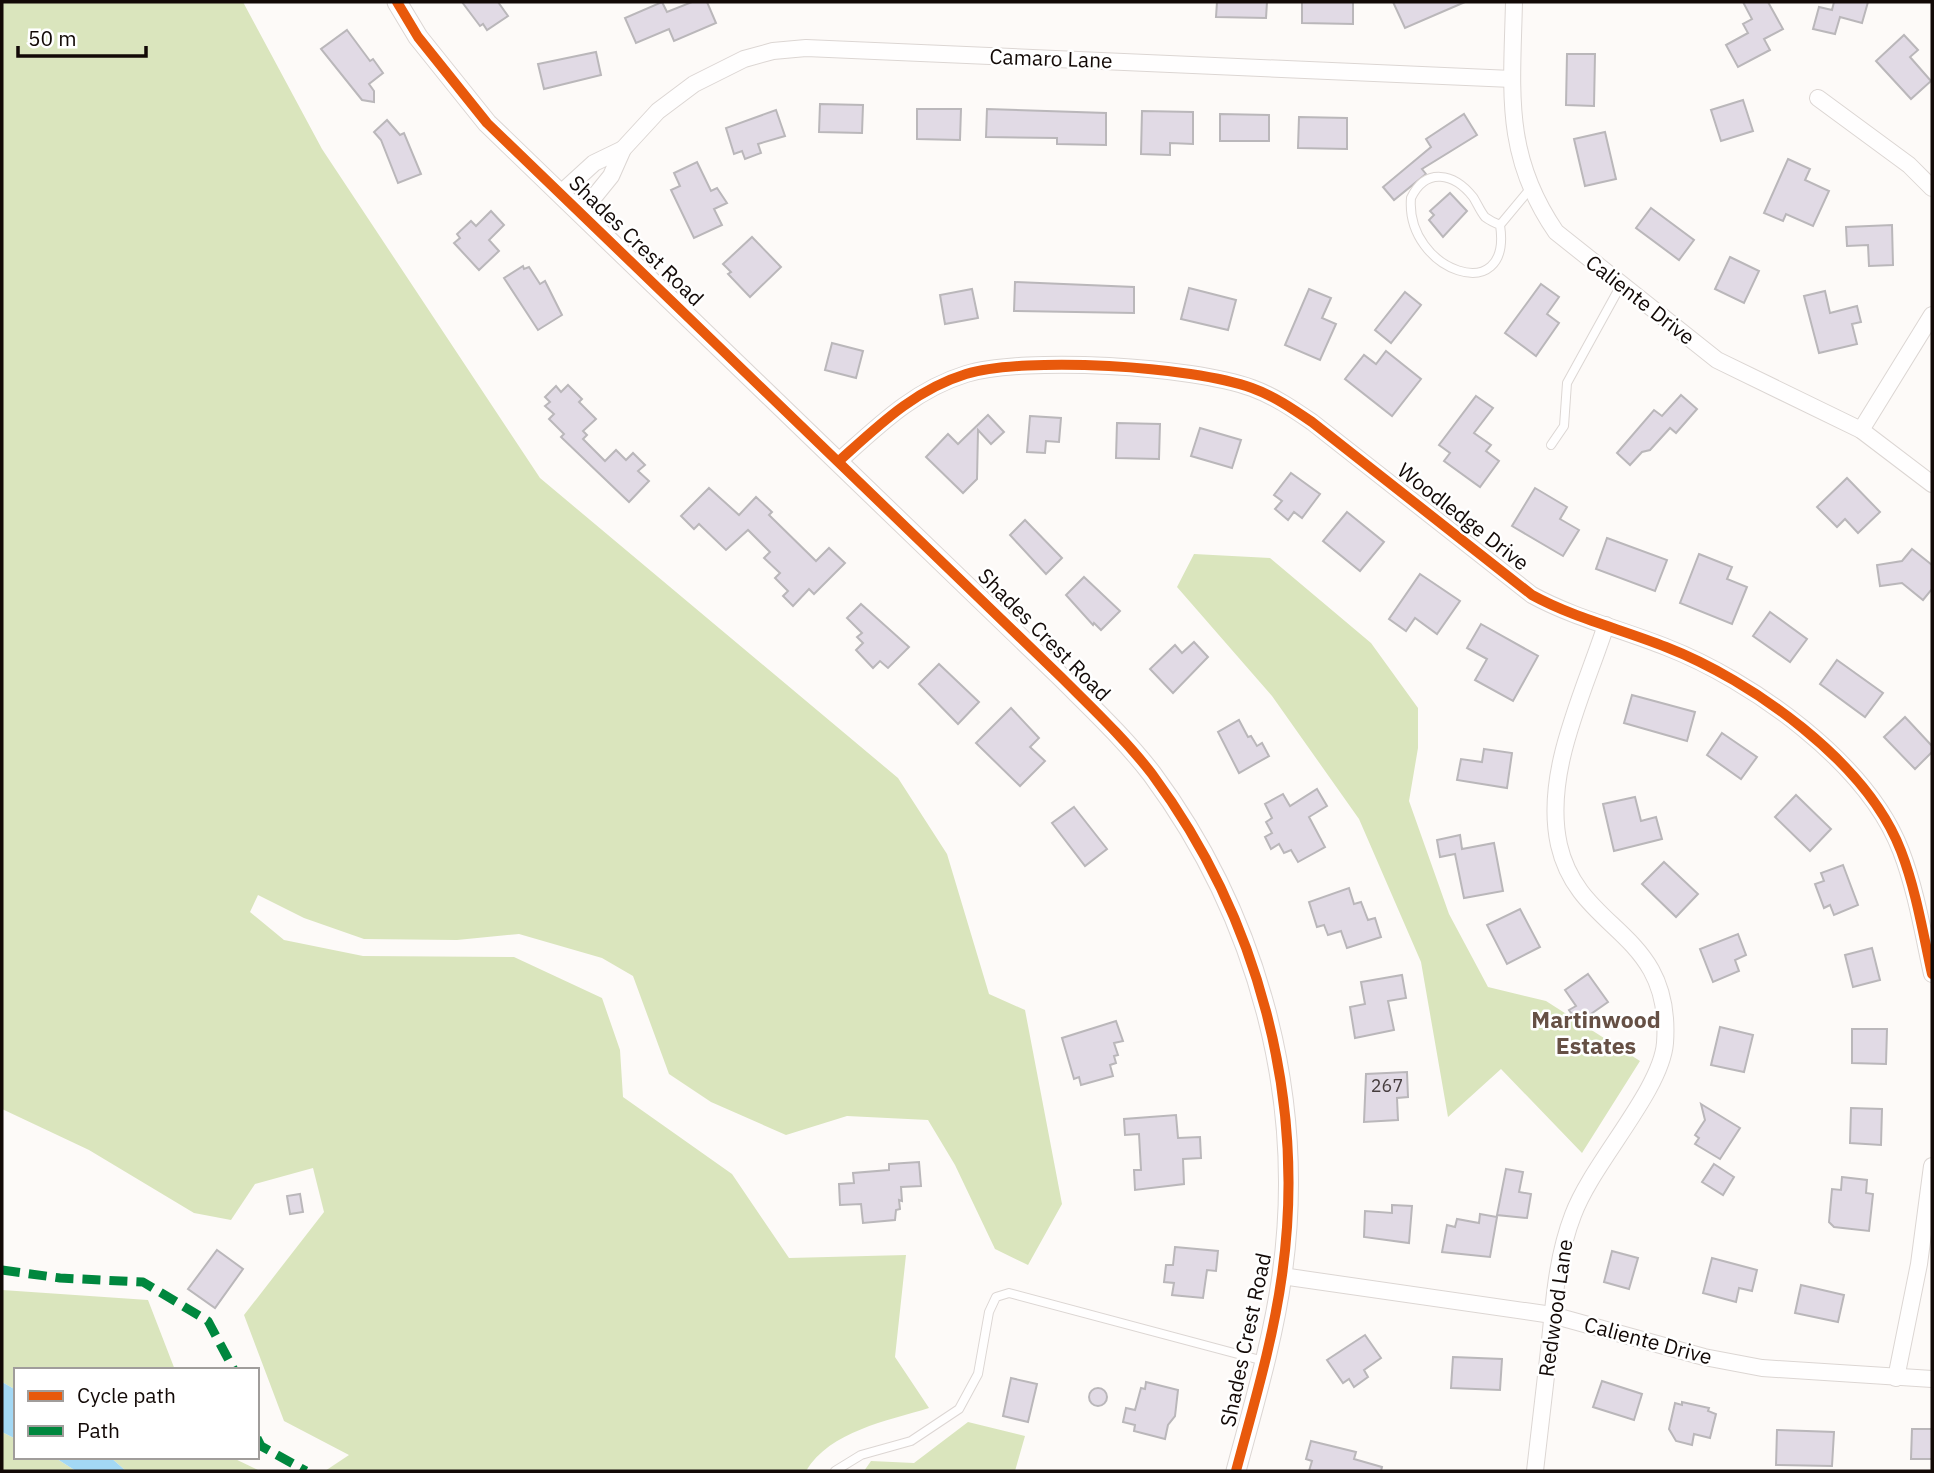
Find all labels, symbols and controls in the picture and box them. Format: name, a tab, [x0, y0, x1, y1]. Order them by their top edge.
scale bar	[18, 14, 145, 58]
text: 50 m	[28, 24, 77, 52]
street label: Camaro Lane	[989, 42, 1113, 74]
street label: Shades Crest Road	[563, 169, 710, 312]
street label: Caliente Drive	[1580, 248, 1701, 351]
street label: Woodledge Drive	[1392, 456, 1535, 576]
street label: Shades Crest Road	[972, 562, 1117, 707]
district label: Martinwood Estates	[1531, 1004, 1661, 1060]
house number: 267	[1371, 1074, 1403, 1097]
street label: Redwood Lane	[1531, 1237, 1579, 1378]
street label: Shades Crest Road	[1213, 1250, 1277, 1429]
street label: Caliente Drive	[1581, 1310, 1715, 1371]
legend	[14, 1368, 259, 1459]
text: Cycle path	[77, 1381, 176, 1409]
text: Path	[77, 1416, 120, 1444]

